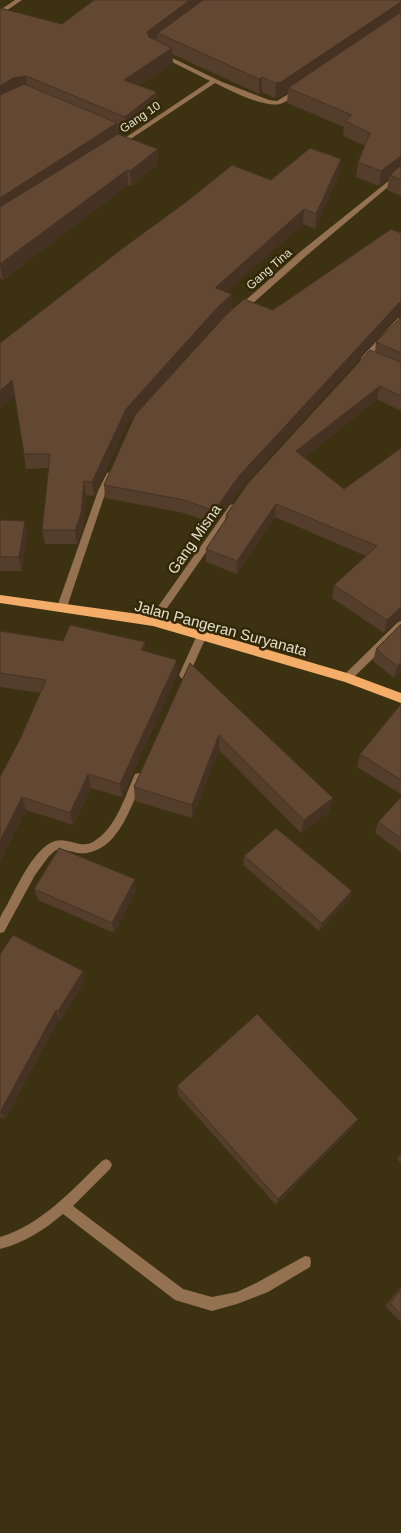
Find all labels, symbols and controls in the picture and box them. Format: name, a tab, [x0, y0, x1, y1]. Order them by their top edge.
street label: Gang 10	[117, 98, 163, 136]
street label: Gang Tina	[244, 245, 295, 292]
street label: Gang Misna	[164, 500, 225, 577]
street label: Jalan Pangeran Suryanata	[133, 597, 310, 659]

